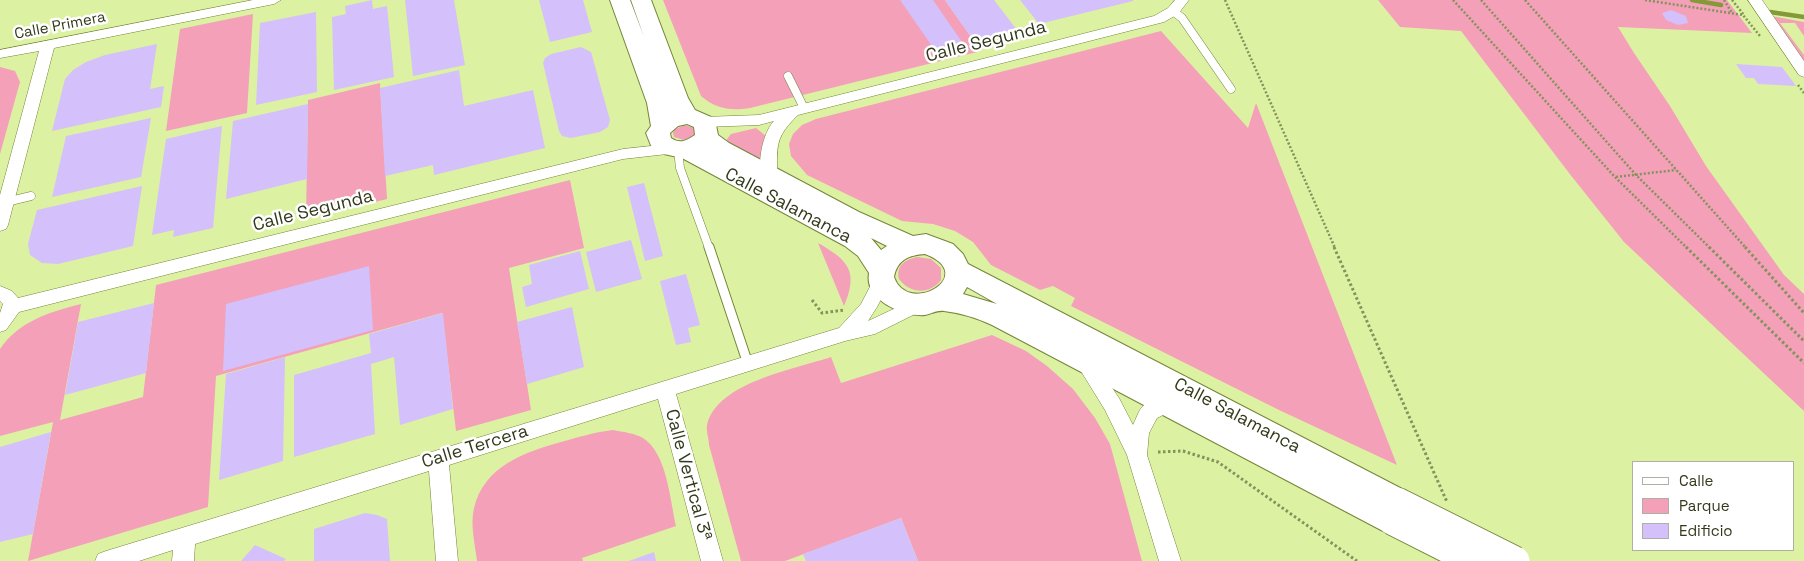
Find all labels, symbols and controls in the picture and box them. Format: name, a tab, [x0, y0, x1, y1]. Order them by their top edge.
street label: Calle Primera	[13, 8, 107, 44]
street label: Calle Segunda	[924, 17, 1048, 67]
street label: Calle Salamanca	[721, 164, 855, 248]
street label: Calle Segunda	[251, 186, 375, 236]
street label: Calle Salamanca	[1170, 374, 1304, 458]
street label: Calle Vertical 3ª	[660, 407, 716, 543]
street label: Calle Tercera	[419, 421, 531, 473]
legend	[1632, 461, 1794, 551]
text: Calle	[1679, 471, 1714, 490]
text: Parque	[1679, 496, 1730, 515]
text: Edificio	[1679, 521, 1733, 540]

